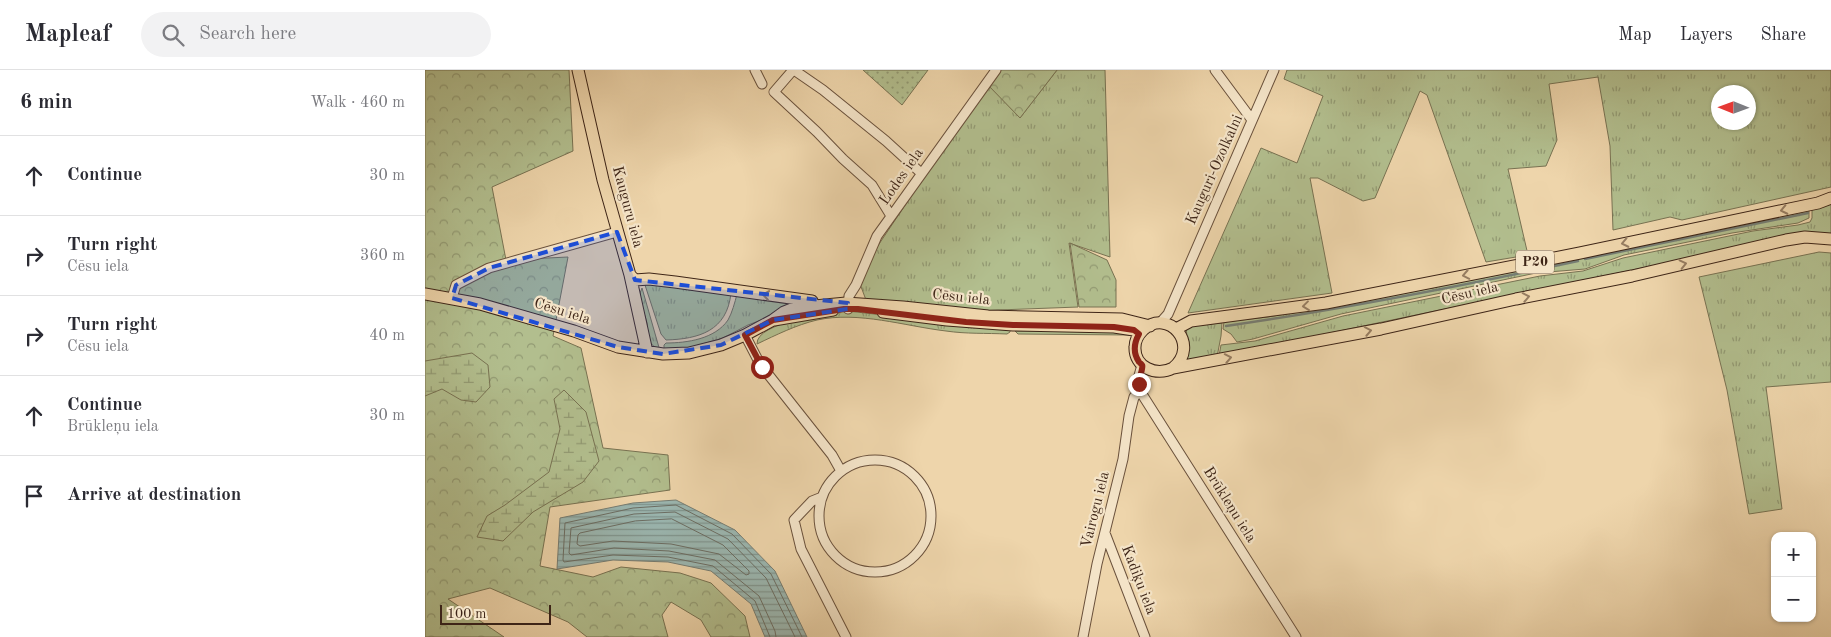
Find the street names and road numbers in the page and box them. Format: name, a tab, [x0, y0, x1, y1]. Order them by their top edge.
street label: Kauguri-Ozolkalni	[1184, 113, 1246, 227]
street label: Lodes iela	[877, 145, 927, 208]
street label: Kauguru iela	[609, 165, 645, 250]
road number: P20	[1516, 250, 1554, 273]
street label: Cēsu iela	[1440, 280, 1501, 308]
street label: Cēsu iela	[931, 288, 991, 309]
street label: Cēsu iela	[532, 296, 593, 328]
street label: Brūkleņu iela	[1200, 465, 1258, 546]
street label: Vairogu iela	[1079, 470, 1113, 550]
street label: Kadiķu iela	[1118, 543, 1158, 617]

